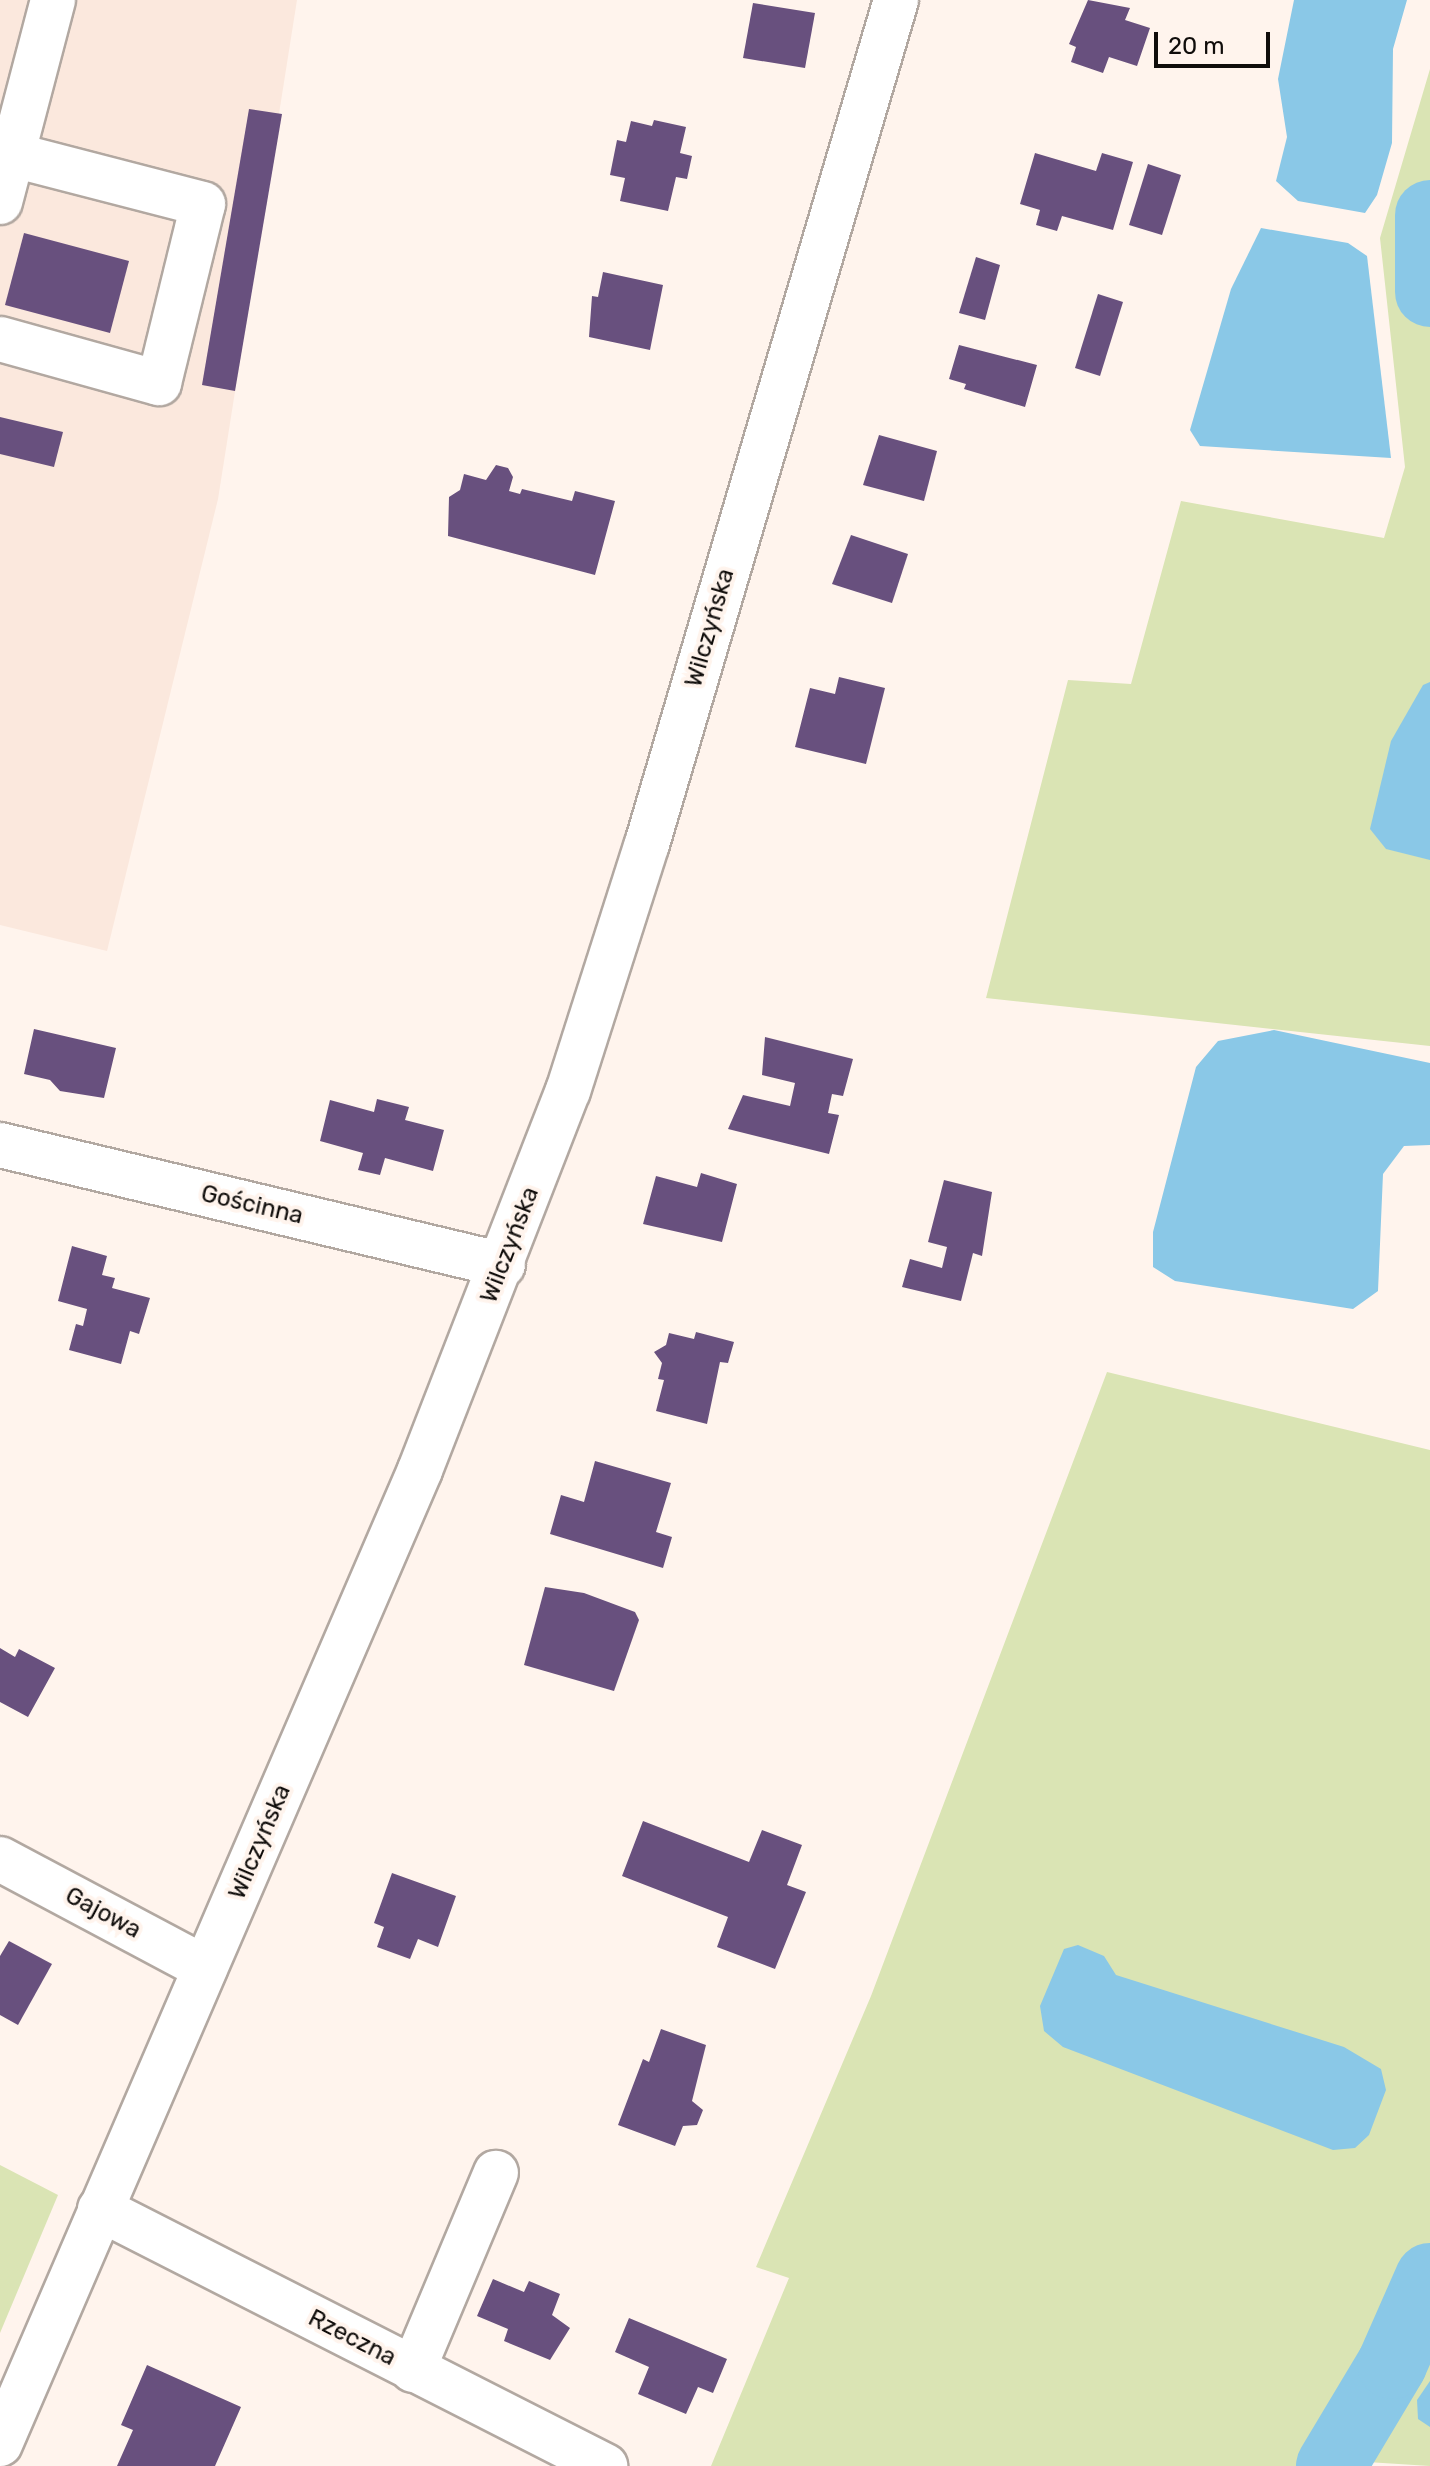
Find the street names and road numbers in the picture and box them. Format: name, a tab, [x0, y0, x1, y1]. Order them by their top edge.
street label: Wilczyńska	[679, 566, 741, 690]
street label: Gościnna	[198, 1179, 306, 1231]
street label: Wilczyńska	[475, 1183, 545, 1307]
street label: Wilczyńska	[223, 1780, 297, 1904]
street label: Gajowa	[60, 1881, 146, 1945]
street label: Rzeczna	[303, 2304, 401, 2372]

